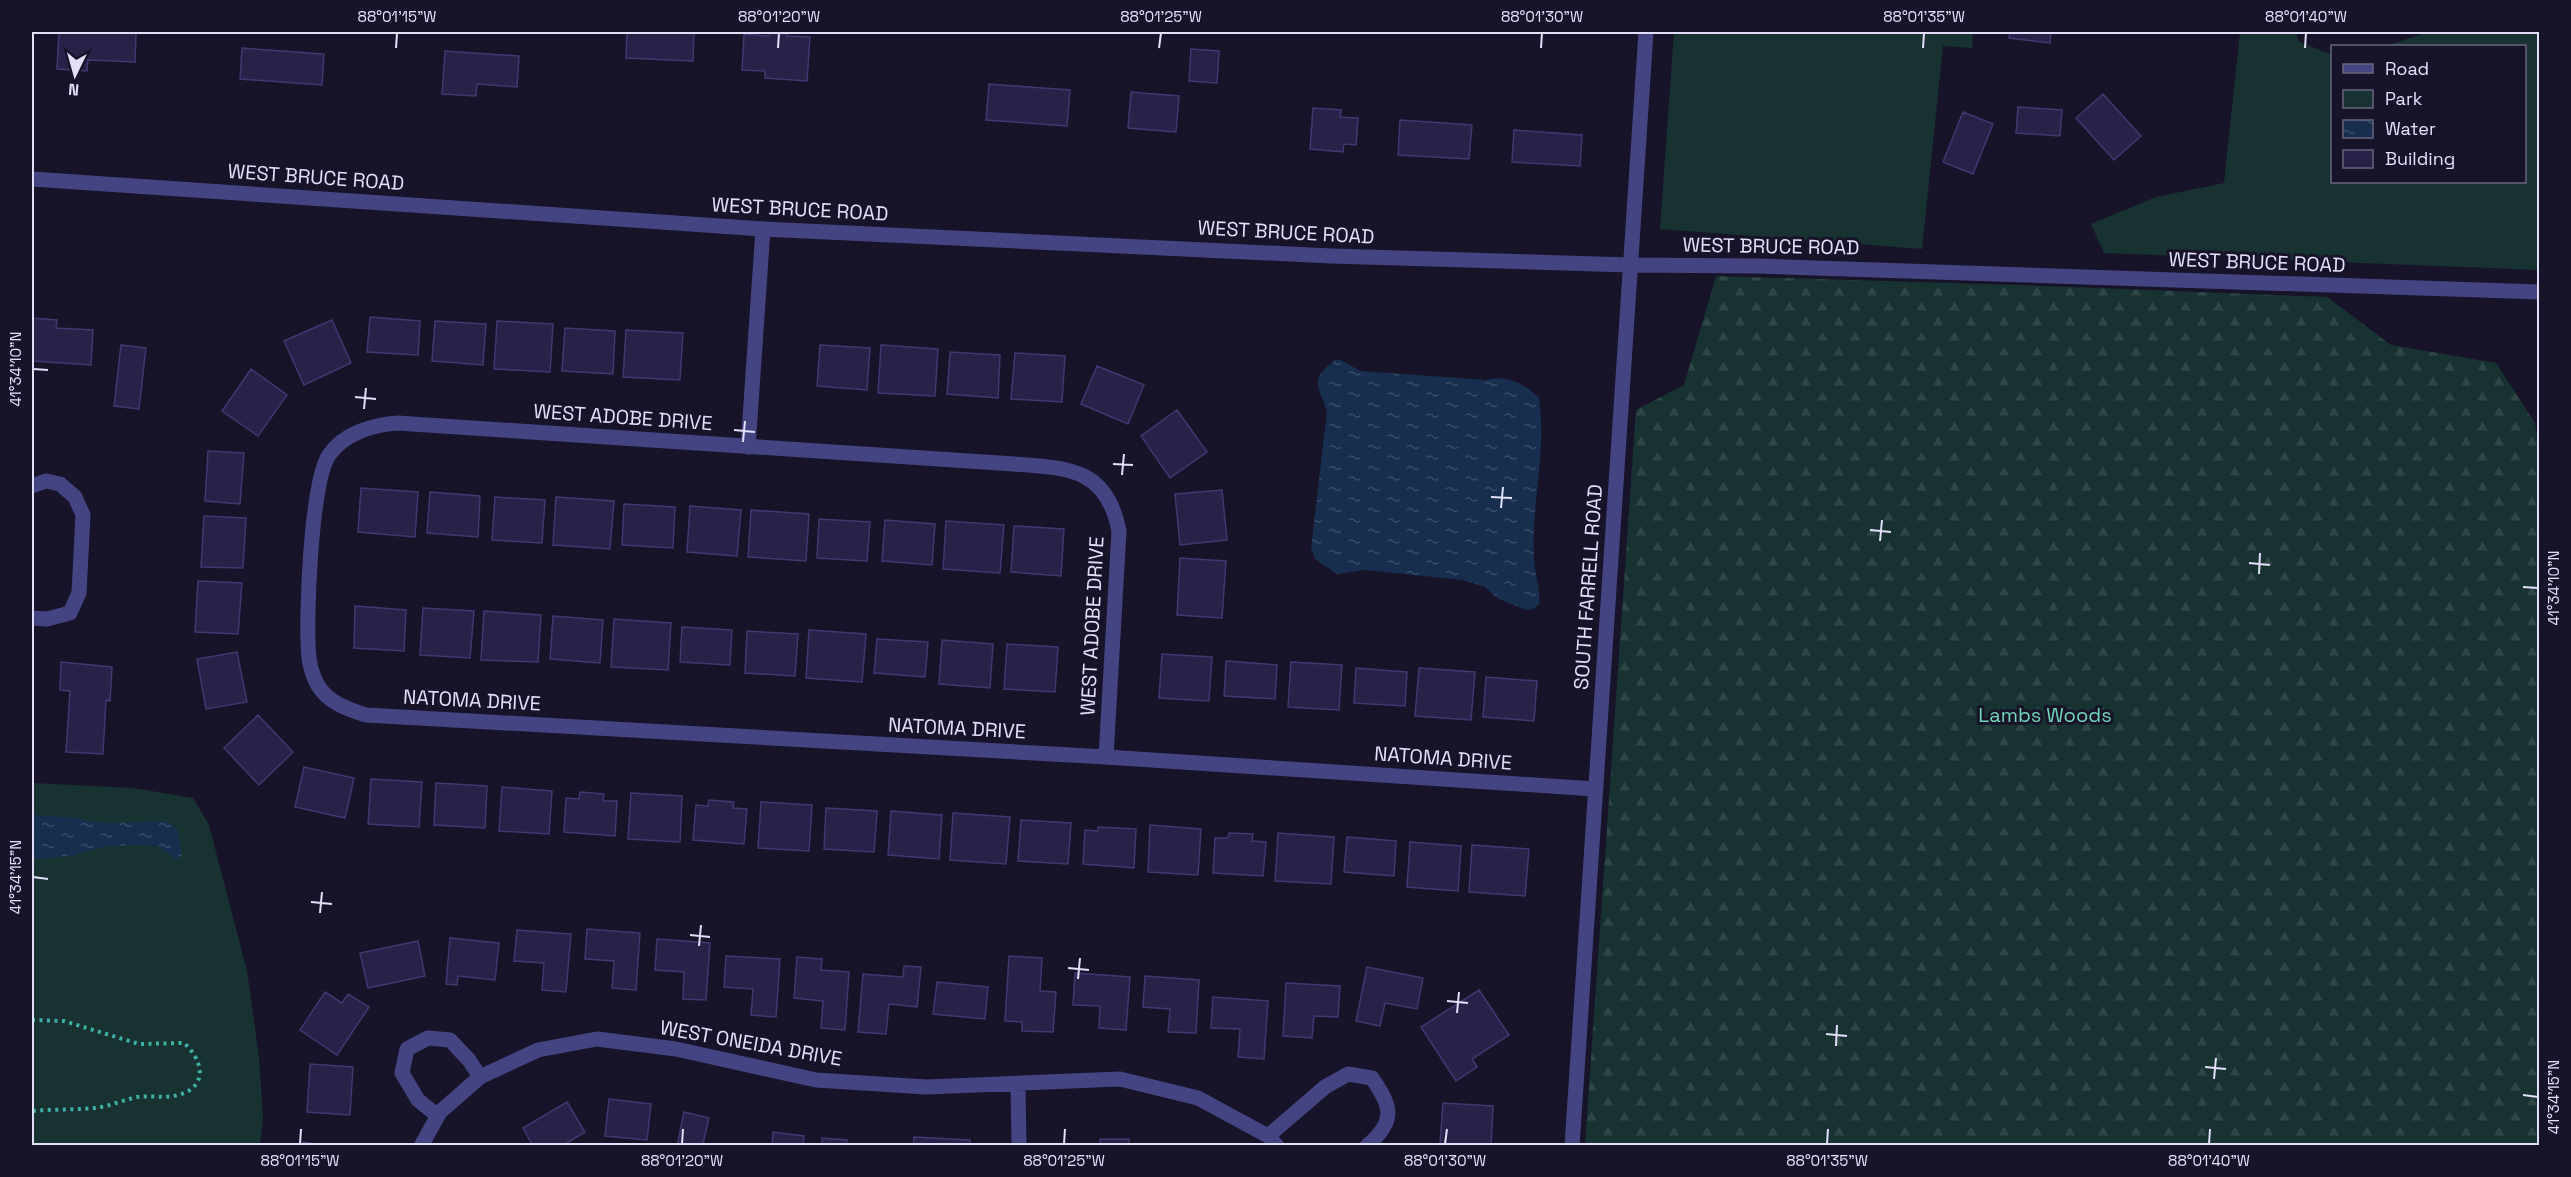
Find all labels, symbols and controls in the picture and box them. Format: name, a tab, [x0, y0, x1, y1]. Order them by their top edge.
text: 88°01'15"W	[358, 7, 436, 26]
text: 88°01'20"W	[738, 7, 820, 26]
text: 88°01'25"W	[1120, 7, 1202, 26]
text: 88°01'30"W	[1501, 7, 1583, 26]
text: 88°01'35"W	[1883, 7, 1965, 26]
text: 88°01'40"W	[2265, 7, 2347, 26]
north arrow	[45, 45, 105, 105]
legend	[2331, 45, 2526, 183]
text: Road	[2385, 57, 2429, 80]
text: N	[67, 79, 80, 100]
text: Park	[2385, 87, 2423, 110]
text: Water	[2385, 117, 2436, 140]
text: Building	[2385, 147, 2455, 170]
street label: WEST BRUCE ROAD	[227, 158, 405, 196]
street label: WEST BRUCE ROAD	[711, 191, 889, 227]
street label: WEST BRUCE ROAD	[1197, 214, 1375, 250]
street label: WEST BRUCE ROAD	[1682, 231, 1860, 261]
street label: WEST BRUCE ROAD	[2168, 246, 2346, 278]
text: 41°34'10"N	[6, 332, 25, 406]
street label: WEST ADOBE DRIVE	[533, 398, 713, 436]
street label: SOUTH FARRELL ROAD	[1568, 483, 1608, 691]
street label: WEST ADOBE DRIVE	[1074, 536, 1110, 716]
text: 41°34'10"N	[2544, 551, 2563, 625]
street label: NATOMA DRIVE	[402, 683, 542, 717]
park label: Lambs Woods	[1978, 702, 2112, 728]
street label: NATOMA DRIVE	[887, 711, 1027, 745]
street label: NATOMA DRIVE	[1373, 740, 1513, 776]
text: 41°34'15"N	[6, 840, 25, 914]
street label: WEST ONEIDA DRIVE	[658, 1014, 844, 1072]
text: 41°34'15"N	[2544, 1060, 2563, 1134]
text: 88°01'15"W	[261, 1151, 339, 1170]
text: 88°01'20"W	[641, 1151, 723, 1170]
text: 88°01'25"W	[1023, 1151, 1105, 1170]
text: 88°01'30"W	[1404, 1151, 1486, 1170]
text: 88°01'35"W	[1786, 1151, 1868, 1170]
text: 88°01'40"W	[2168, 1151, 2250, 1170]

